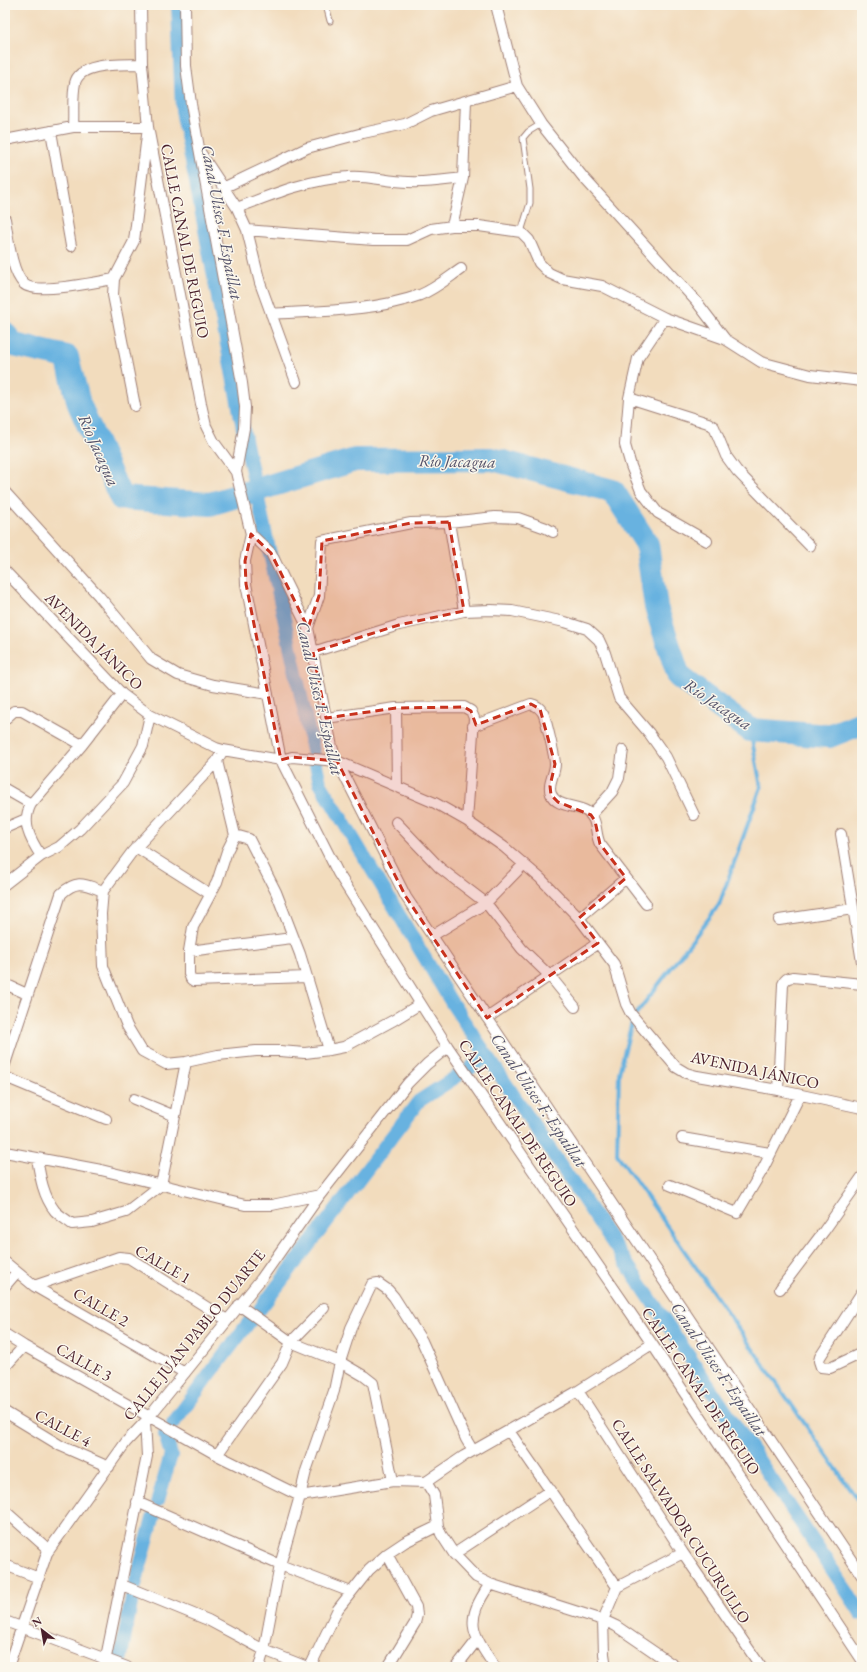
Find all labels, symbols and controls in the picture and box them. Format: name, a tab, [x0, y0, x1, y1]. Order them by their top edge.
street label: CALLE CANAL DE REGUIO	[156, 142, 214, 340]
water label: Canal Ulises F. Espaillat	[196, 143, 248, 302]
water label: Río Jacagua	[73, 410, 125, 490]
water label: Río Jacagua	[418, 449, 496, 473]
street label: AVENIDA JÁNICO	[40, 587, 148, 695]
water label: Canal Ulises F. Espaillat	[292, 619, 349, 778]
water label: Río Jacagua	[680, 673, 756, 735]
water label: Canal Ulises F. Espaillat	[486, 1029, 593, 1172]
street label: CALLE CANAL DE REGUIO	[454, 1035, 582, 1211]
street label: AVENIDA JÁNICO	[688, 1046, 821, 1094]
street label: CALLE 1	[131, 1240, 195, 1288]
street label: CALLE JUAN PABLO DUARTE	[118, 1245, 270, 1425]
street label: CALLE 2	[69, 1283, 133, 1332]
water label: Canal Ulises F. Espaillat	[666, 1298, 773, 1441]
street label: CALLE CANAL DE REGUIO	[637, 1303, 765, 1479]
street label: CALLE 3	[52, 1338, 116, 1386]
street label: CALLE 4	[31, 1404, 95, 1452]
street label: CALLE SALVADOR CUCURULLO	[607, 1415, 755, 1627]
north arrow	[22, 1610, 62, 1650]
text: N	[29, 1613, 44, 1630]

